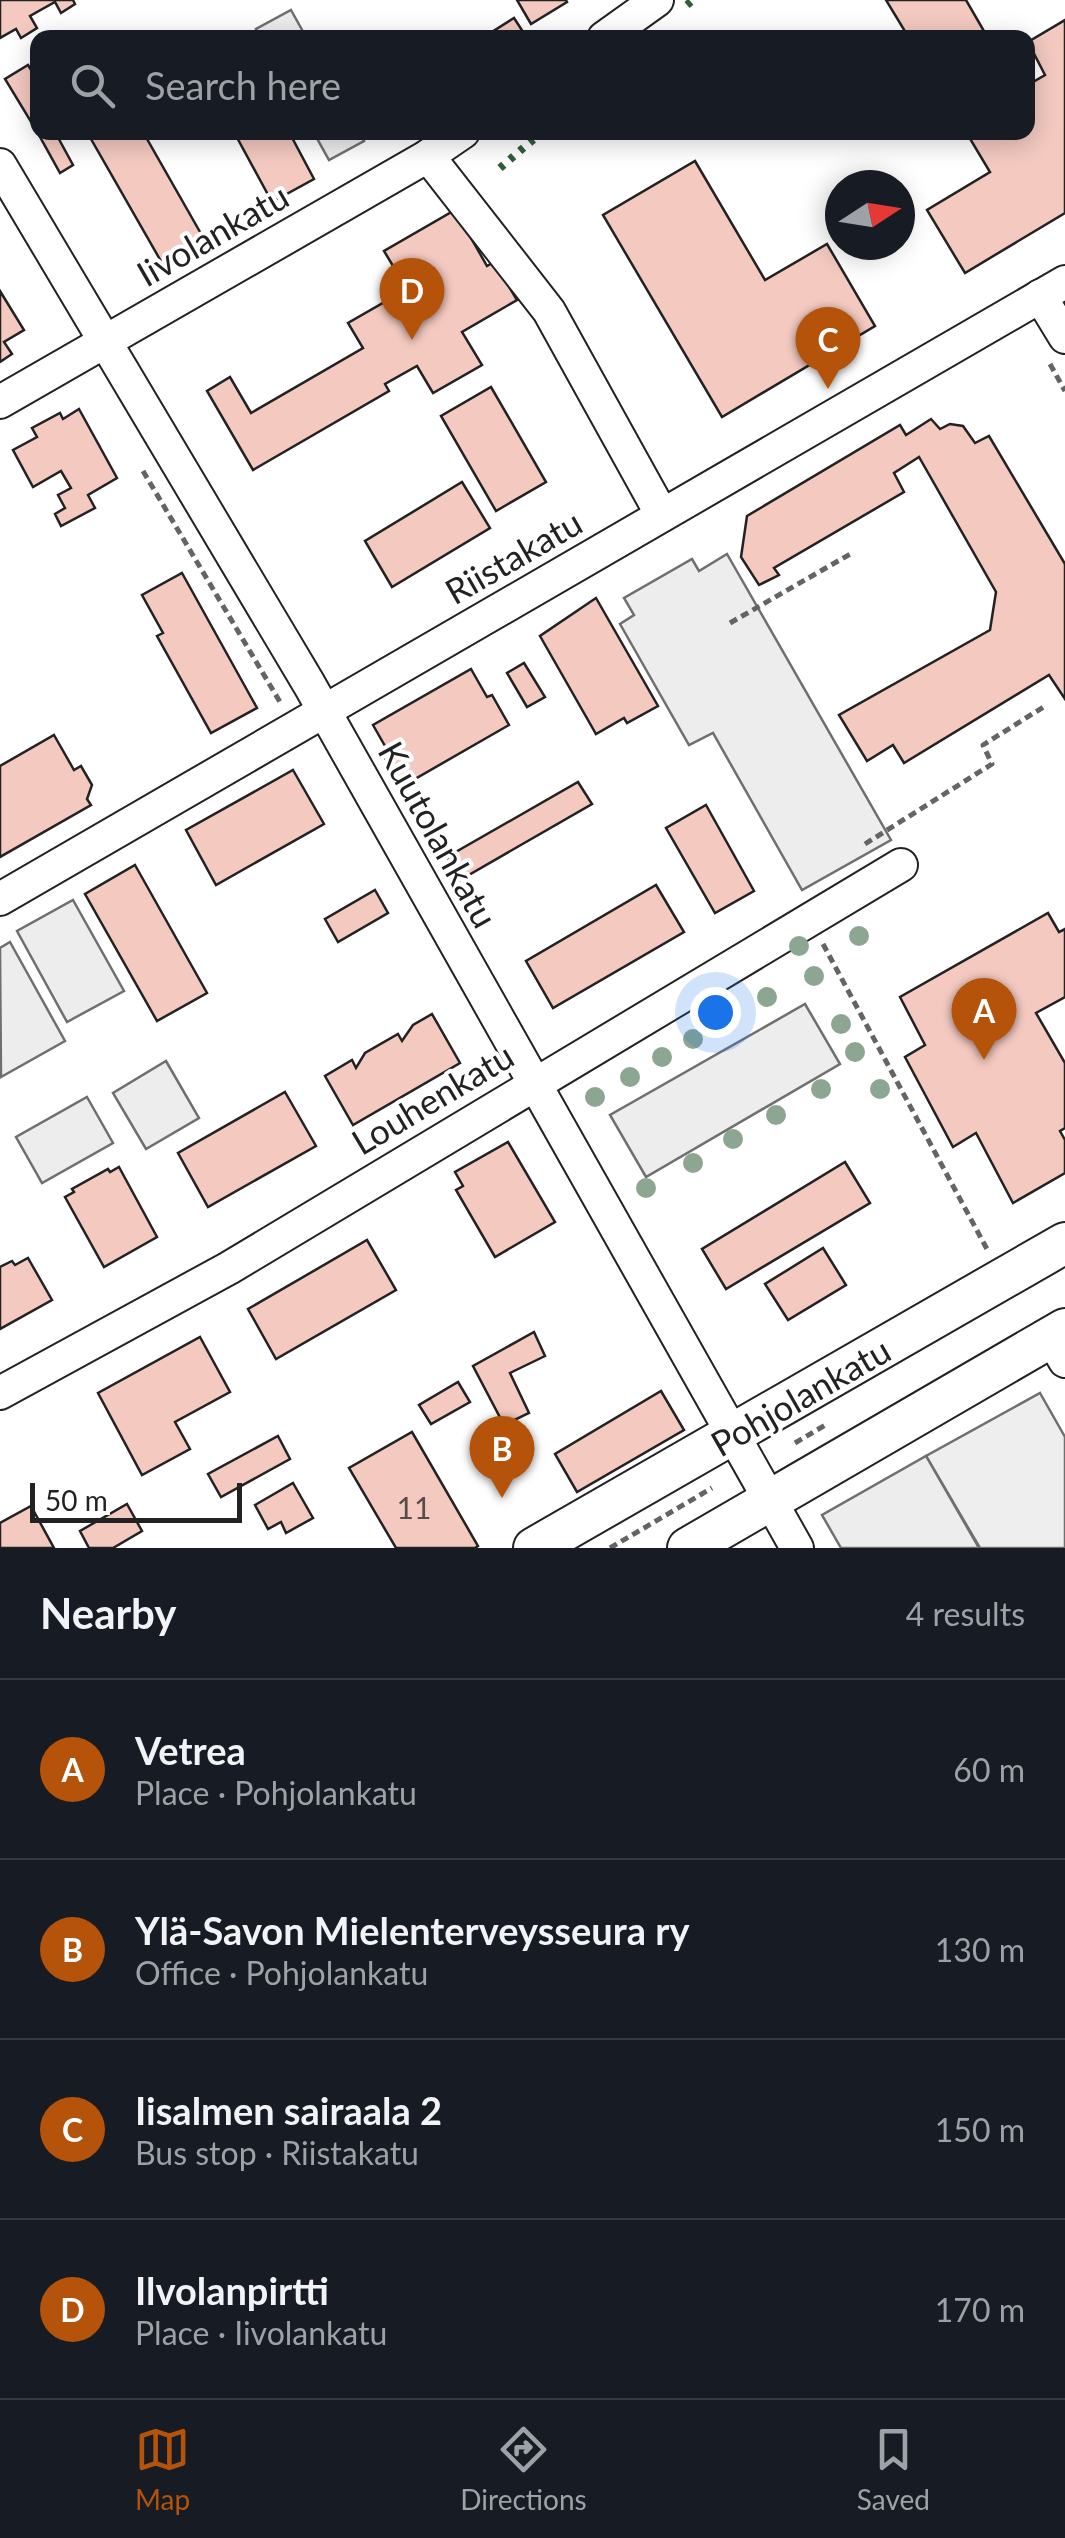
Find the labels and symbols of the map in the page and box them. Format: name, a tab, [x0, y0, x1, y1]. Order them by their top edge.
north arrow	[825, 170, 915, 260]
street label: Iivolankatu	[129, 174, 295, 294]
pin: D	[380, 258, 444, 340]
pin: C	[796, 306, 860, 389]
street label: Riistakatu	[437, 500, 589, 612]
street label: Kuutolankatu	[371, 734, 507, 934]
pin: A	[952, 978, 1016, 1060]
your location	[690, 987, 741, 1038]
street label: Louhenkatu	[344, 1033, 520, 1163]
street label: Pohjolankatu	[703, 1328, 897, 1464]
pin: B	[470, 1416, 534, 1498]
scale bar	[30, 1478, 242, 1522]
house number: 11	[397, 1489, 431, 1525]

